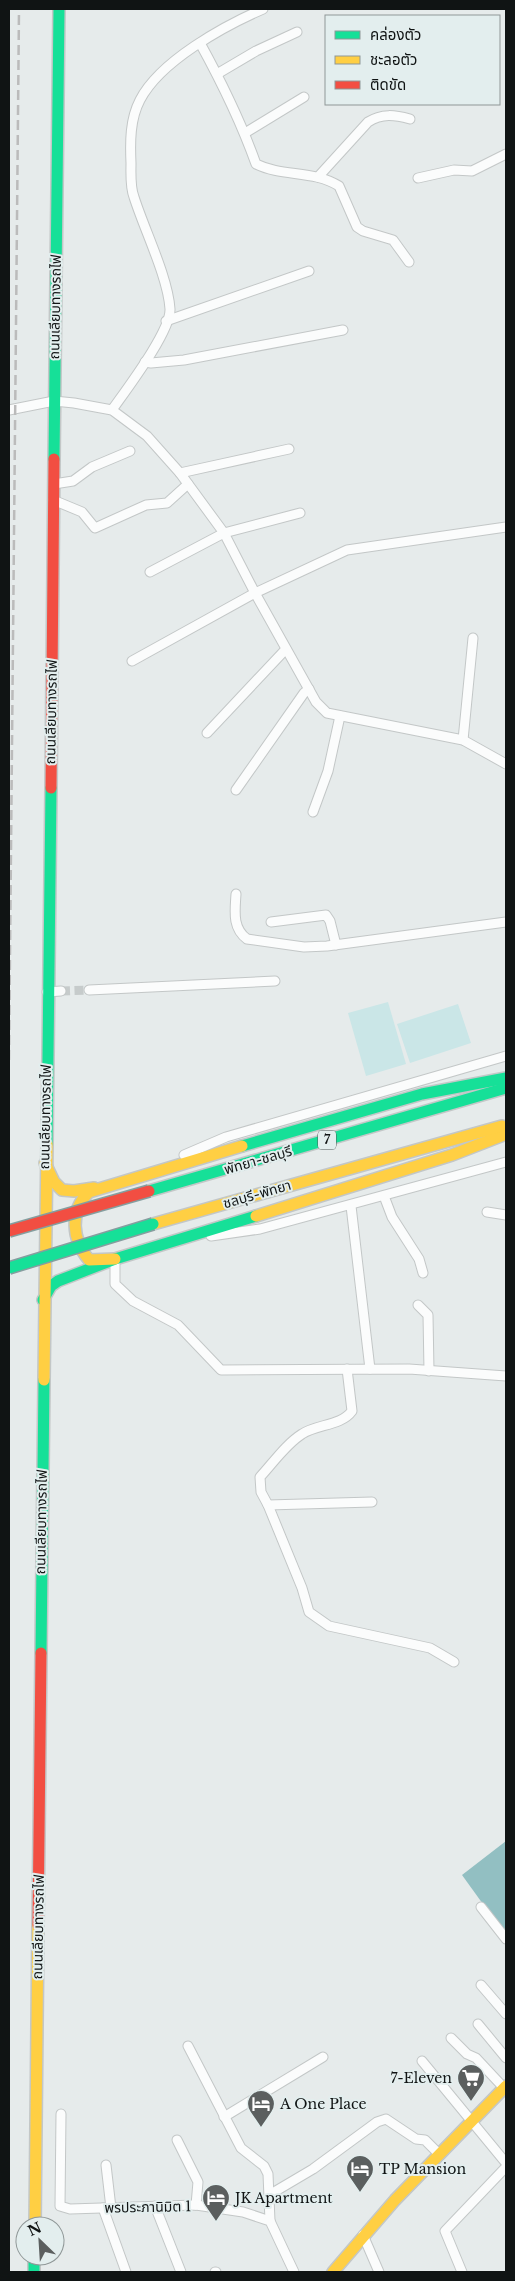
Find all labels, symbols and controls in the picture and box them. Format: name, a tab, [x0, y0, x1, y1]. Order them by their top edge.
legend	[325, 15, 500, 105]
text: คล่องตัว	[370, 25, 421, 44]
text: ชะลอตัว	[370, 50, 417, 69]
text: ติดขัด	[370, 75, 406, 94]
street label: ถนนเลียบทางรถไฟ	[45, 254, 65, 360]
street label: ถนนเลียบทางรถไฟ	[41, 659, 61, 765]
street label: ถนนเลียบทางรถไฟ	[35, 1064, 55, 1170]
road number: 7	[318, 1130, 336, 1150]
street label: พัทยา-ชลบุรี	[222, 1142, 294, 1178]
street label: ชลบุรี-พัทยา	[221, 1176, 293, 1212]
street label: ถนนเลียบทางรถไฟ	[31, 1469, 51, 1575]
street label: ถนนเลียบทางรถไฟ	[28, 1874, 48, 1980]
supermarket icon: 7-Eleven	[456, 2063, 486, 2102]
place label: 7-Eleven	[390, 2069, 452, 2087]
hotel icon: A One Place	[246, 2089, 276, 2128]
place label: A One Place	[279, 2095, 367, 2113]
hotel icon: TP Mansion	[345, 2154, 375, 2193]
place label: TP Mansion	[379, 2160, 466, 2178]
hotel icon: JK Apartment	[201, 2183, 231, 2222]
place label: JK Apartment	[233, 2189, 333, 2207]
street label: พรประภานิมิต 1	[104, 2197, 192, 2217]
north arrow	[15, 2216, 65, 2266]
text: N	[25, 2218, 44, 2240]

